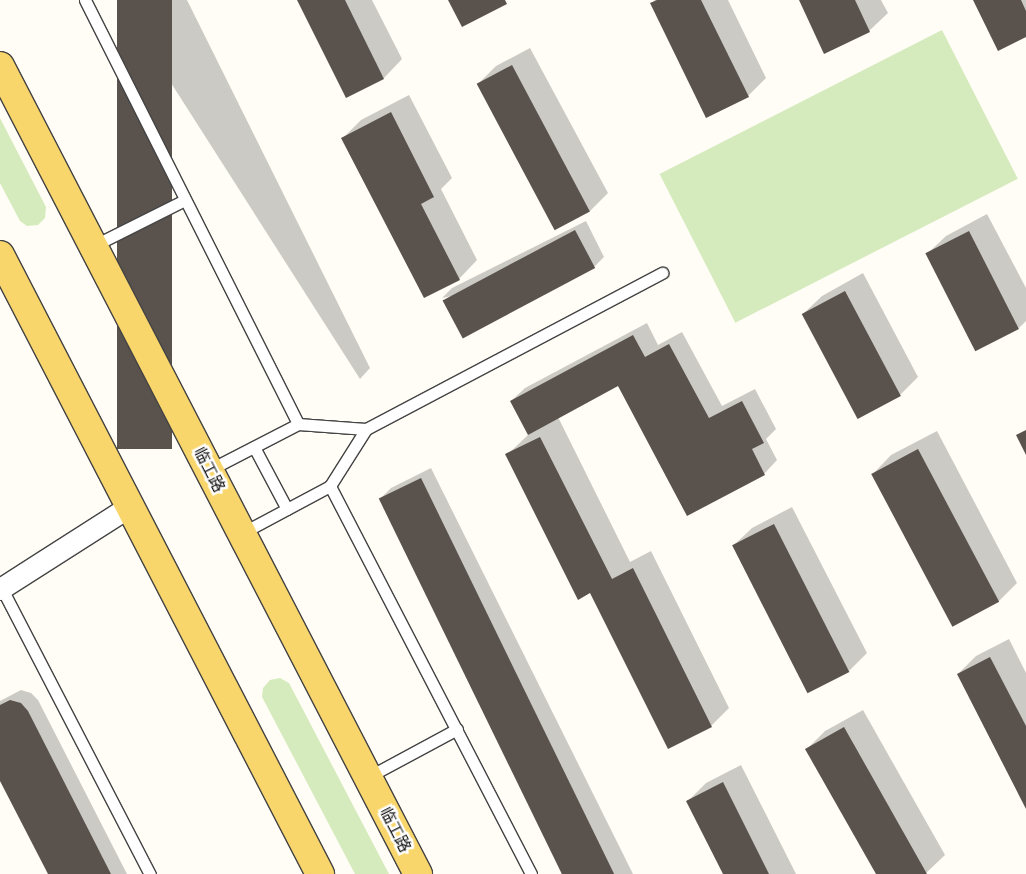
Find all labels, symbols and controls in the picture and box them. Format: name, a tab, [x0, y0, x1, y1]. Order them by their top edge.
street label: 临工路	[190, 444, 228, 496]
street label: 临工路	[376, 804, 414, 856]

